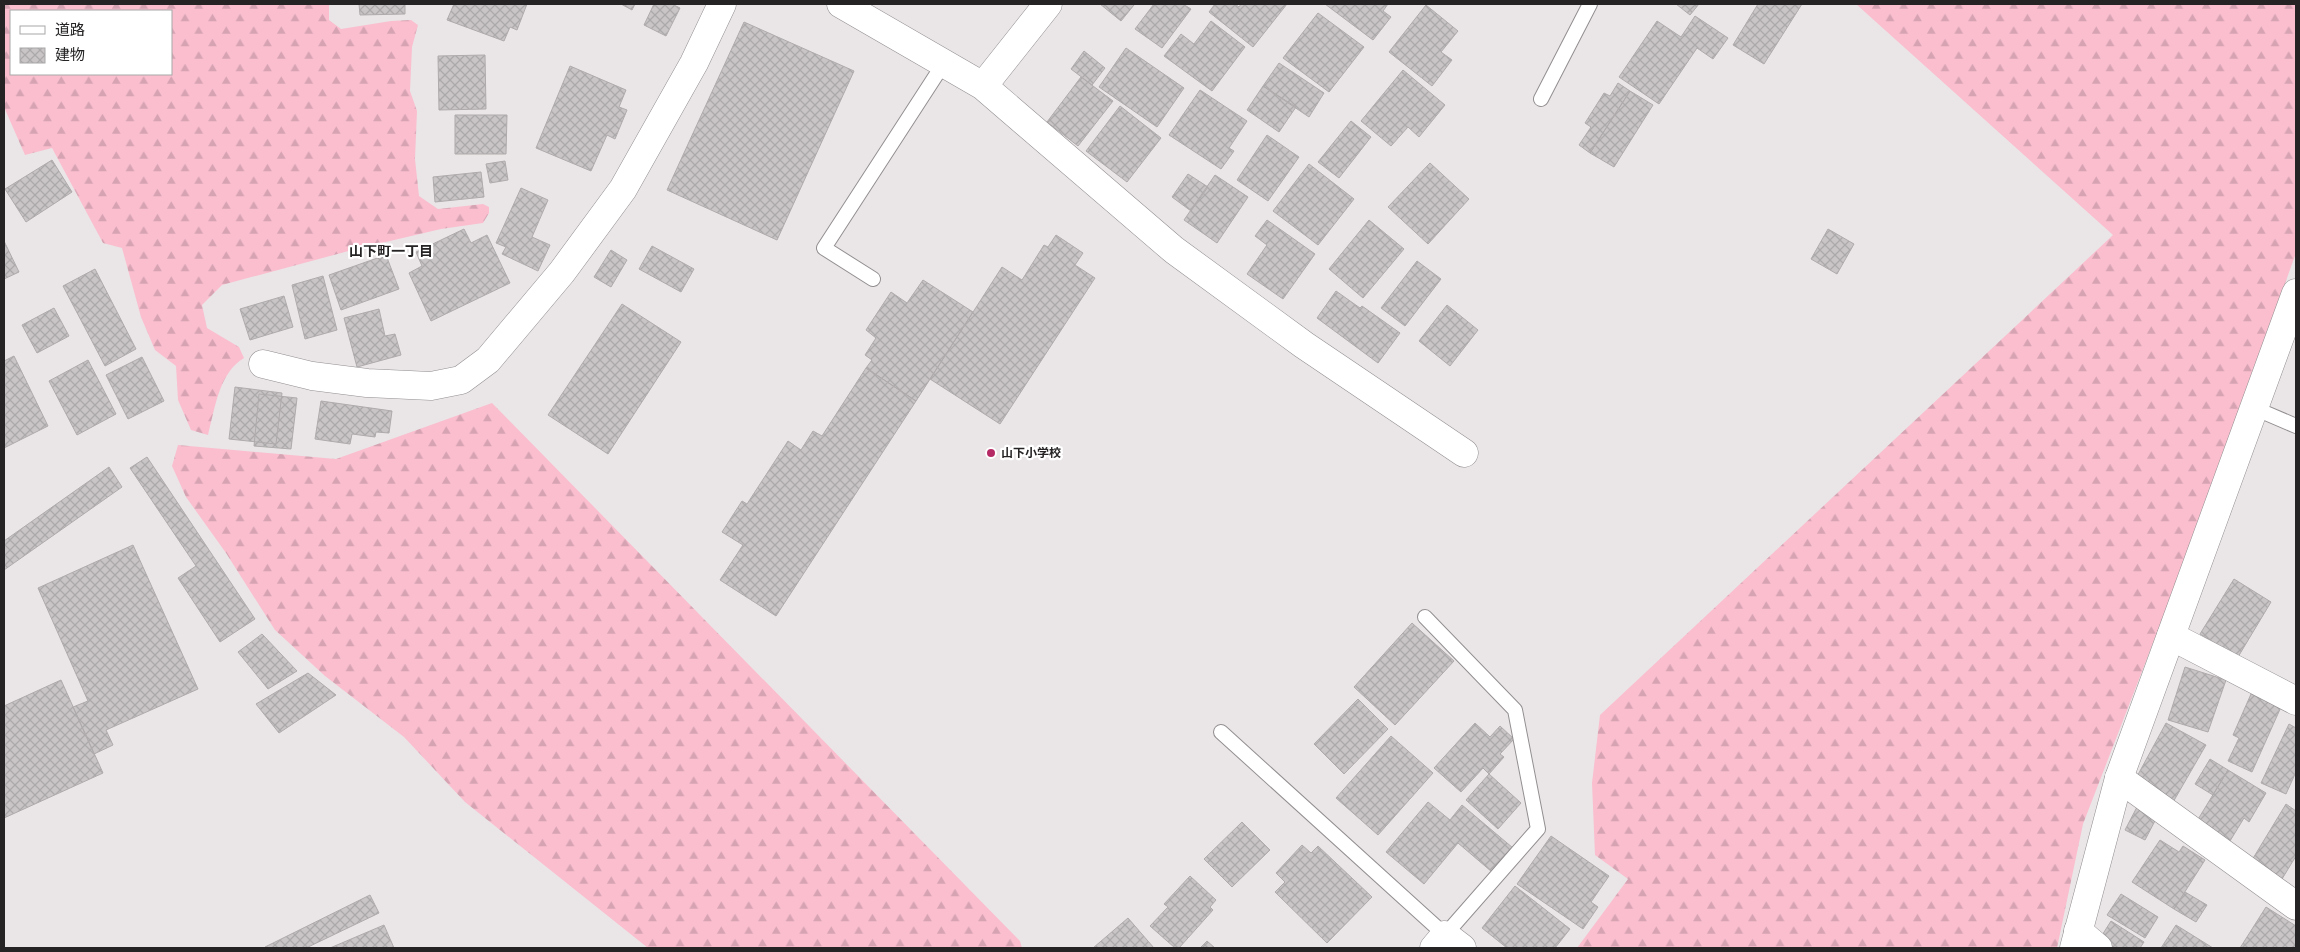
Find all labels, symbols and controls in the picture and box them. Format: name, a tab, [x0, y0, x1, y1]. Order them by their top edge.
legend	[10, 10, 172, 75]
text: 道路	[55, 20, 85, 39]
text: 建物	[55, 45, 85, 64]
district label: 山下町一丁目	[349, 242, 433, 259]
place label: 山下小学校	[1001, 445, 1061, 460]
marker: 山下小学校	[985, 447, 997, 459]

